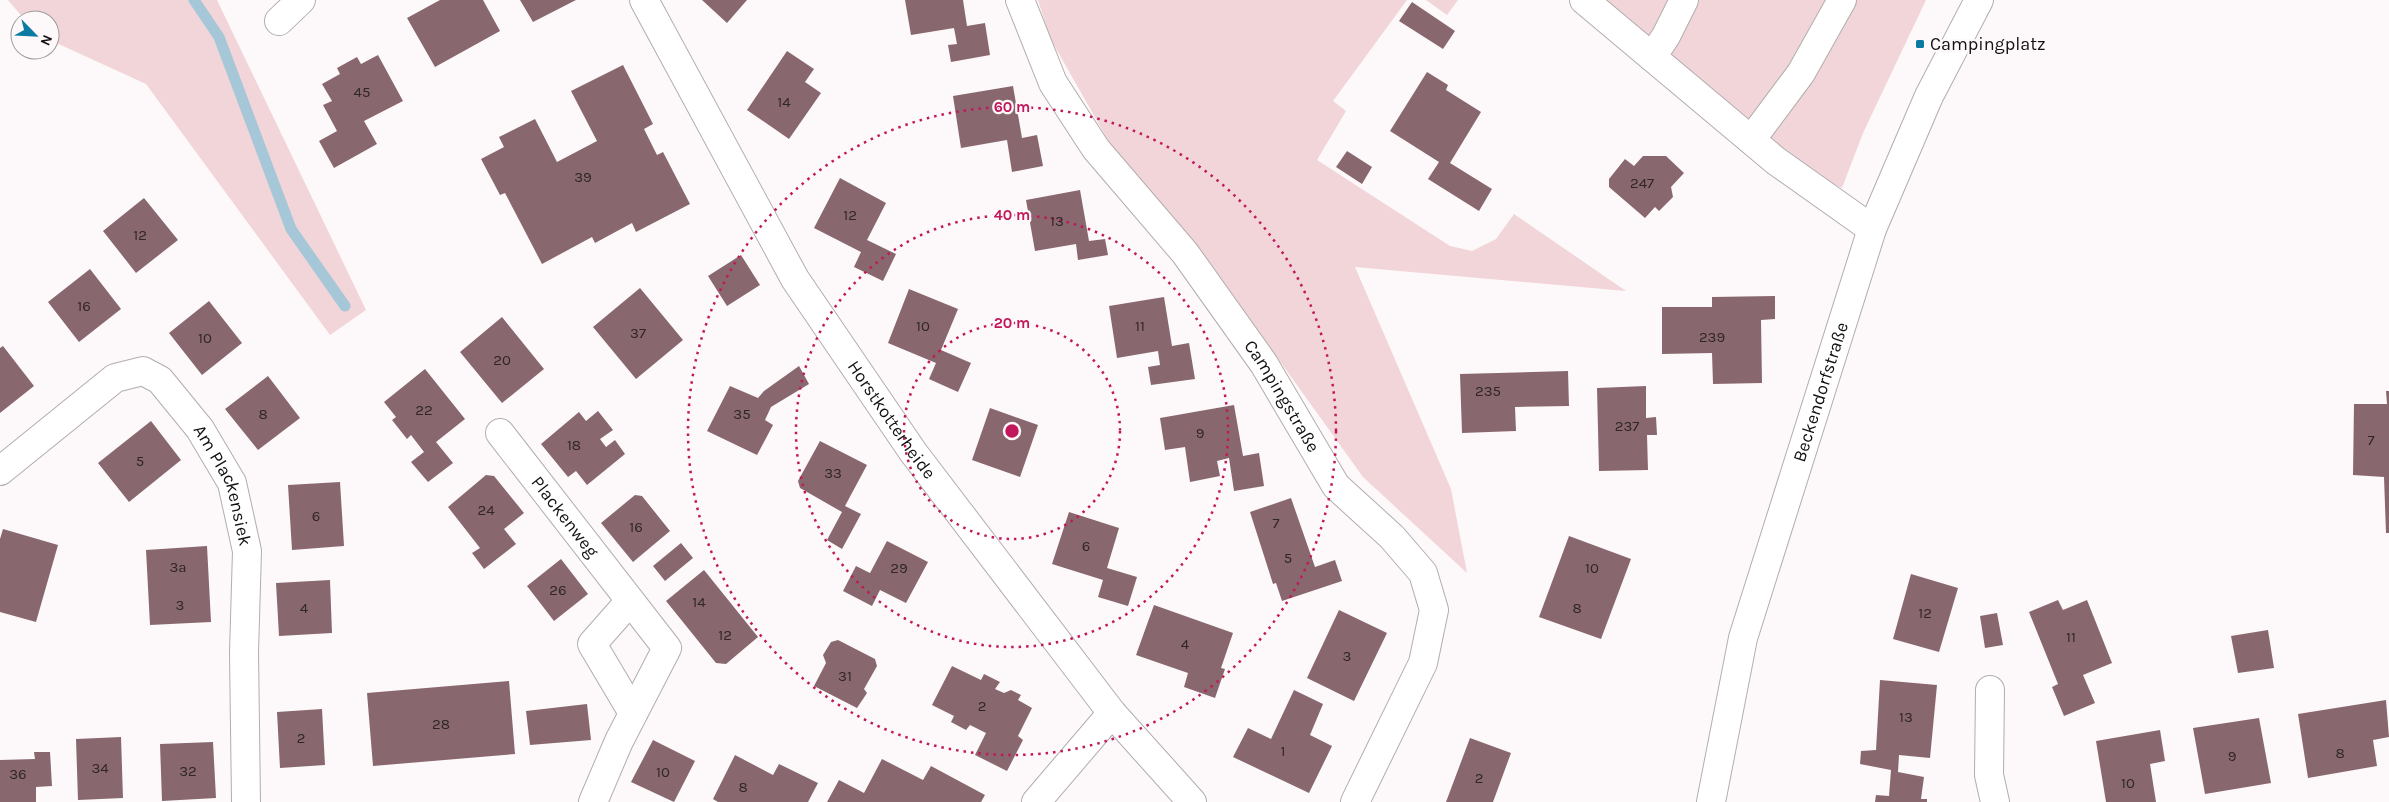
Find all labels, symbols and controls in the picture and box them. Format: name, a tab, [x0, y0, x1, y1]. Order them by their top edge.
north arrow	[10, 10, 60, 60]
text: N	[37, 32, 56, 48]
place label: Campingplatz	[1930, 33, 2045, 55]
marker: Campingplatz	[1914, 38, 1926, 50]
house number: 45	[354, 83, 370, 101]
house number: 14	[777, 93, 791, 111]
text: 60 m	[994, 98, 1030, 116]
house number: 39	[574, 168, 592, 186]
house number: 247	[1630, 174, 1654, 192]
house number: 12	[843, 206, 857, 224]
text: 40 m	[994, 206, 1030, 224]
house number: 13	[1050, 212, 1064, 230]
house number: 12	[133, 226, 147, 244]
house number: 16	[77, 297, 91, 315]
text: 20 m	[994, 314, 1030, 332]
house number: 10	[916, 317, 930, 335]
house number: 11	[1135, 317, 1145, 335]
street label: Beckendorfstraße	[1788, 319, 1853, 465]
house number: 37	[630, 324, 646, 342]
house number: 239	[1699, 328, 1725, 346]
house number: 10	[198, 329, 212, 347]
street label: Campingstraße	[1239, 336, 1325, 456]
house number: 20	[493, 351, 511, 369]
street label: Horstkotterheide	[843, 356, 941, 483]
house number: 235	[1475, 382, 1501, 400]
house number: 22	[415, 401, 433, 419]
house number: 8	[258, 405, 268, 423]
house number: 35	[733, 405, 751, 423]
house number: 237	[1615, 417, 1639, 435]
street label: Am Plackensiek	[189, 420, 257, 548]
centre of rings	[1003, 422, 1021, 440]
house number: 9	[1196, 424, 1204, 442]
house number: 7	[2367, 431, 2375, 449]
house number: 18	[567, 436, 581, 454]
house number: 5	[136, 452, 144, 470]
house number: 33	[824, 464, 842, 482]
street label: Plackenweg	[527, 472, 603, 562]
house number: 24	[477, 501, 495, 519]
house number: 6	[312, 507, 320, 525]
house number: 7	[1272, 514, 1280, 532]
house number: 16	[629, 518, 643, 536]
house number: 6	[1082, 537, 1090, 555]
house number: 5	[1284, 549, 1292, 567]
house number: 3a	[169, 558, 187, 576]
house number: 29	[890, 559, 908, 577]
house number: 10	[1585, 559, 1599, 577]
house number: 26	[549, 581, 567, 599]
house number: 14	[692, 593, 706, 611]
house number: 3	[176, 596, 184, 614]
house number: 4	[300, 599, 309, 617]
house number: 8	[1572, 599, 1582, 617]
house number: 12	[1918, 604, 1932, 622]
house number: 12	[718, 626, 732, 644]
house number: 11	[2066, 628, 2076, 646]
house number: 4	[1181, 635, 1190, 653]
house number: 3	[1343, 647, 1351, 665]
house number: 31	[838, 667, 852, 685]
house number: 2	[978, 697, 986, 715]
house number: 13	[1899, 708, 1913, 726]
house number: 28	[432, 715, 450, 733]
house number: 2	[297, 729, 305, 747]
house number: 1	[1281, 742, 1285, 760]
house number: 8	[2335, 744, 2345, 762]
house number: 9	[2228, 747, 2236, 765]
house number: 34	[91, 759, 109, 777]
house number: 32	[179, 762, 197, 780]
house number: 10	[656, 763, 670, 781]
house number: 36	[9, 765, 27, 783]
house number: 2	[1475, 769, 1483, 787]
house number: 10	[2121, 774, 2135, 792]
house number: 8	[738, 778, 748, 796]

